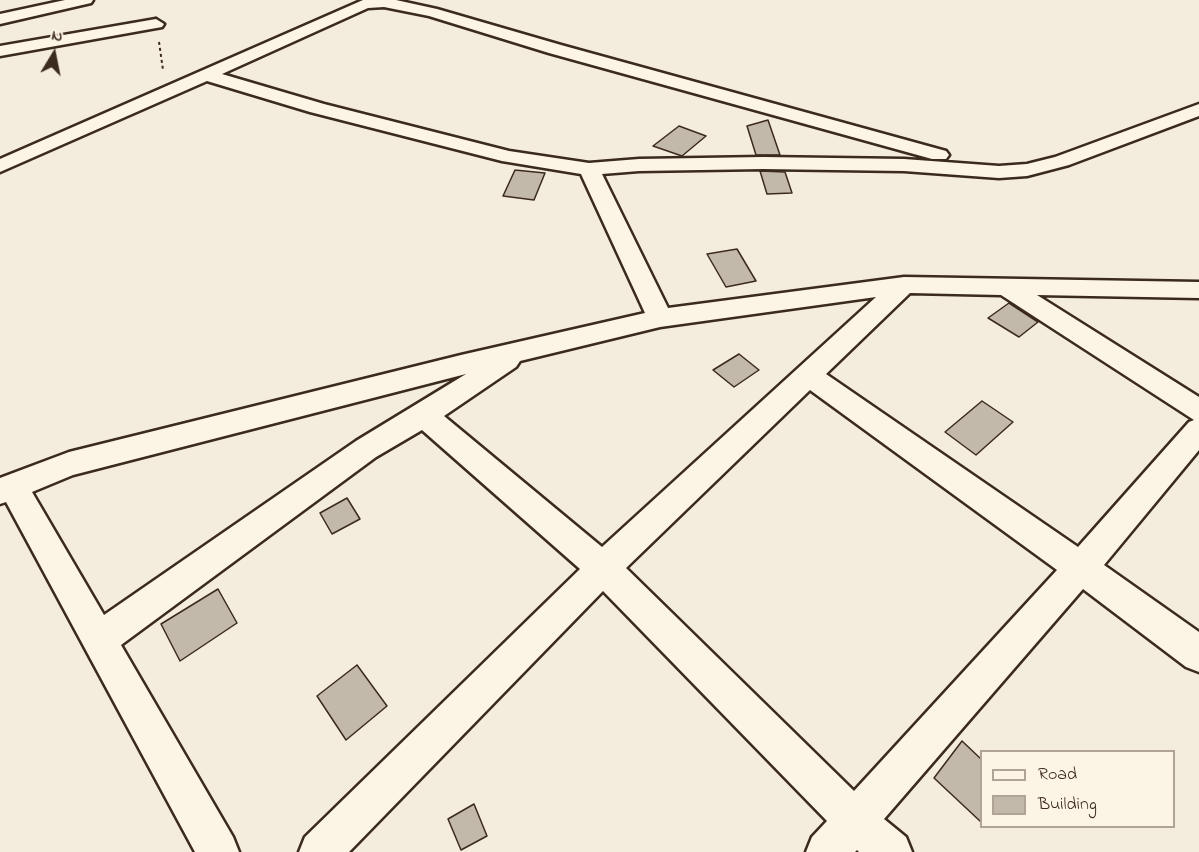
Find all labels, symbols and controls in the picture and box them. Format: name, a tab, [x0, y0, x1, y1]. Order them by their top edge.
north arrow	[24, 24, 84, 84]
text: N	[50, 24, 65, 49]
legend	[980, 750, 1175, 828]
text: Road	[1038, 762, 1077, 788]
text: Building	[1038, 792, 1097, 818]

